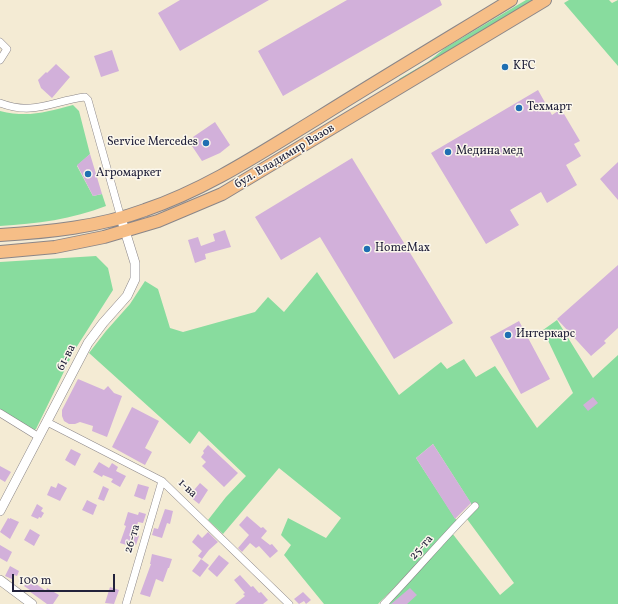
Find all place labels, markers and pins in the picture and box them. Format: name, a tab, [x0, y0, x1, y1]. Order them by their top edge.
place label: KFC	[513, 60, 536, 74]
marker: KFC	[500, 62, 510, 72]
place label: Техмарт	[527, 101, 572, 115]
marker: Техмарт	[514, 103, 524, 113]
place label: Service Mercedes	[107, 136, 198, 150]
marker: Service Mercedes	[201, 138, 211, 148]
place label: Медина мед	[456, 145, 523, 159]
marker: Медина мед	[443, 147, 453, 157]
place label: Агромаркет	[96, 167, 161, 181]
marker: Агромаркет	[83, 169, 93, 179]
place label: HomeMax	[375, 242, 430, 256]
marker: HomeMax	[362, 244, 372, 254]
place label: Интеркарс	[516, 328, 575, 342]
marker: Интеркарс	[503, 330, 513, 340]

